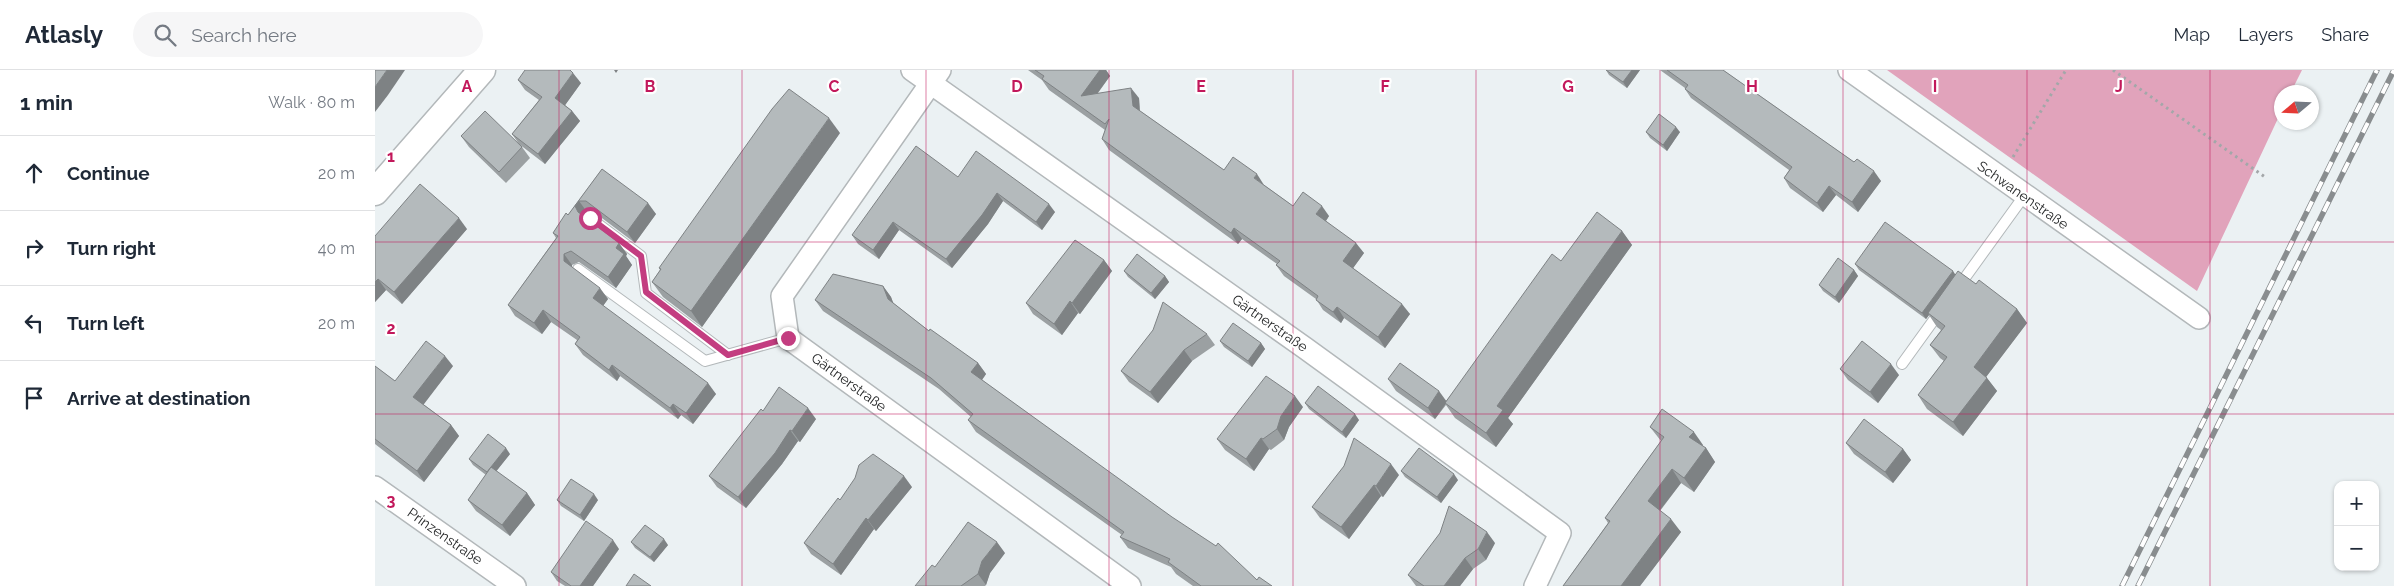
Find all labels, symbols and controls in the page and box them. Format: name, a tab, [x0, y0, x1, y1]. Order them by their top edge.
search box	[133, 12, 483, 57]
text: Atlasly	[25, 20, 103, 49]
icon: search	[151, 21, 179, 49]
text: Search here	[191, 24, 297, 46]
text: Map	[2174, 24, 2210, 45]
text: Layers	[2238, 24, 2293, 45]
text: Share	[2321, 24, 2369, 45]
text: A	[462, 77, 473, 96]
text: B	[645, 77, 656, 96]
text: C	[829, 77, 840, 96]
text: D	[1011, 77, 1023, 96]
text: E	[1196, 77, 1206, 96]
text: F	[1380, 77, 1390, 96]
text: G	[1562, 77, 1574, 96]
text: H	[1746, 77, 1758, 96]
text: I	[1933, 77, 1937, 96]
text: J	[2115, 77, 2123, 96]
north arrow	[2274, 85, 2319, 130]
text: 1 min	[20, 90, 73, 115]
text: Walk · 80 m	[268, 93, 355, 112]
text: 1	[387, 147, 395, 166]
street label: Schwanenstraße	[1974, 158, 2072, 232]
icon: ahead	[20, 159, 48, 187]
text: Continue	[67, 162, 150, 184]
text: 20 m	[318, 164, 355, 183]
route start	[579, 207, 602, 230]
icon: right	[20, 234, 48, 262]
text: Turn right	[67, 237, 156, 259]
text: 40 m	[318, 239, 355, 258]
street label: Gärtnerstraße	[1229, 291, 1311, 355]
icon: left	[20, 309, 48, 337]
text: Turn left	[67, 312, 144, 334]
text: 20 m	[318, 314, 355, 333]
text: 2	[386, 319, 396, 338]
route end	[777, 327, 800, 350]
street label: Gärtnerstraße	[809, 350, 889, 414]
icon: arrive	[20, 384, 48, 412]
text: Arrive at destination	[67, 387, 251, 409]
map controls	[2334, 481, 2379, 571]
button: +	[2334, 481, 2379, 526]
text: 3	[387, 491, 396, 510]
street label: Prinzenstraße	[404, 504, 486, 568]
button: −	[2334, 526, 2379, 571]

